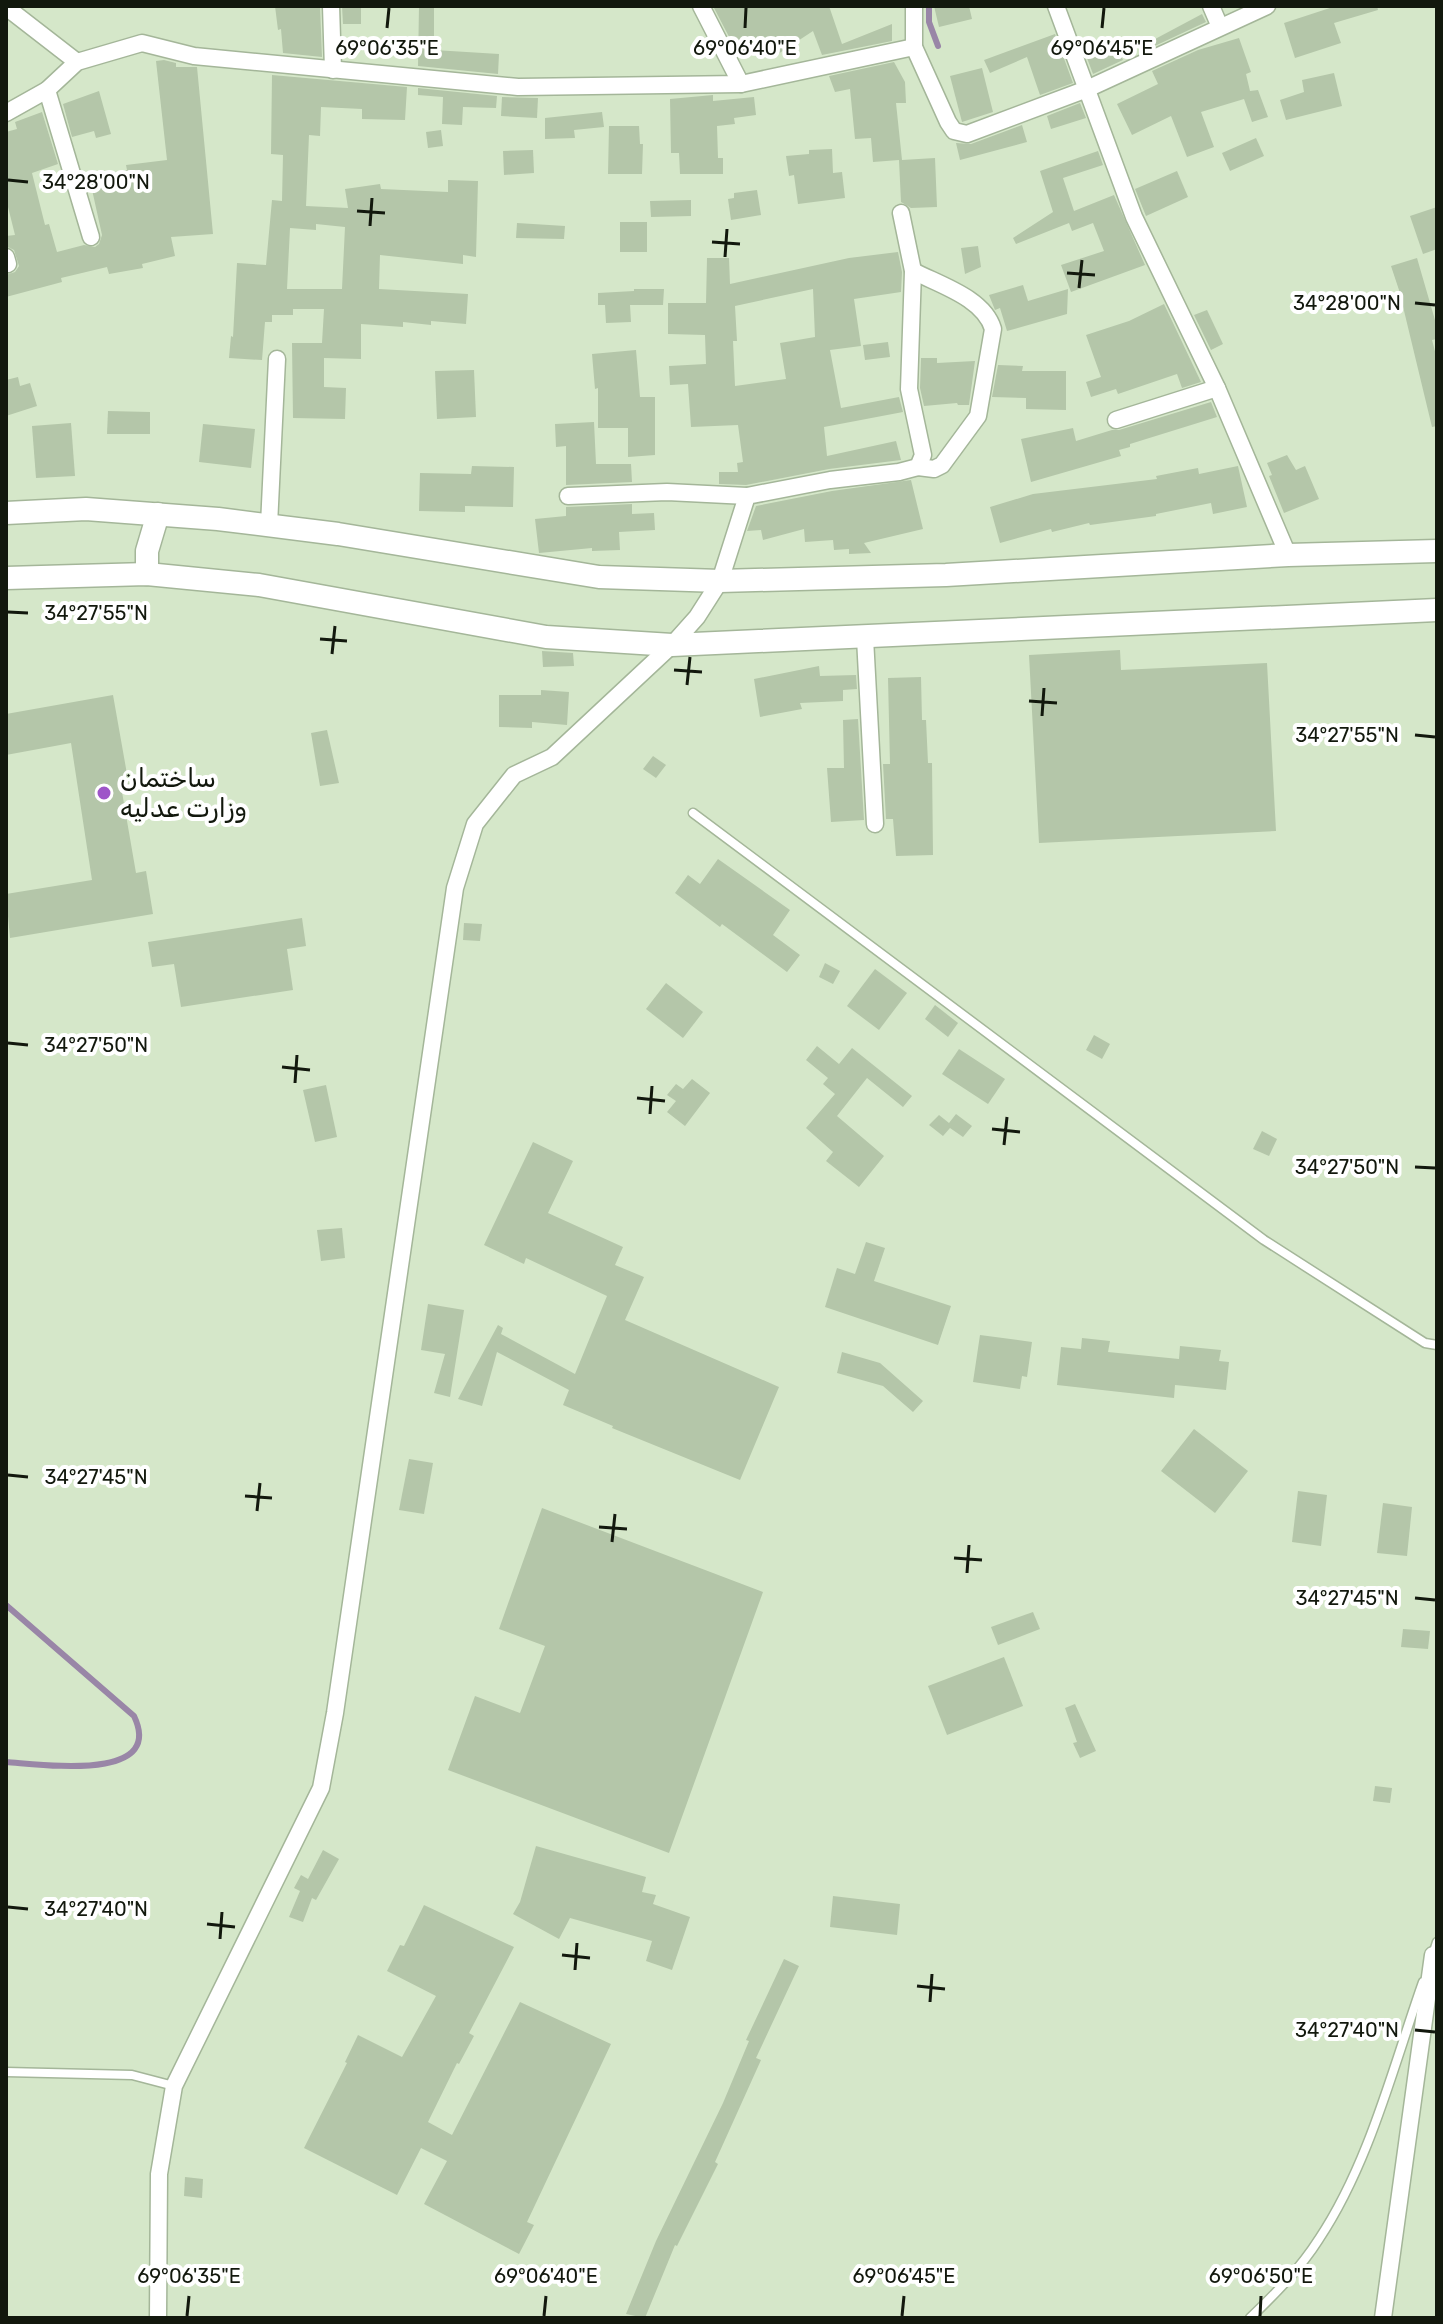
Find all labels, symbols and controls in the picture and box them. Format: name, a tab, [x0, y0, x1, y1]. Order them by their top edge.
text: 69°06'35"E	[335, 36, 439, 60]
text: 69°06'40"E	[693, 36, 797, 60]
text: 69°06'45"E	[1051, 36, 1153, 60]
text: 34°28'00"N	[42, 170, 150, 194]
text: 34°28'00"N	[1293, 291, 1401, 315]
text: 34°27'55"N	[44, 601, 148, 625]
text: 34°27'55"N	[1295, 723, 1399, 747]
place label: ساختمان وزارت عدلیه	[120, 763, 247, 824]
marker: ساختمان وزارت عدلیه	[95, 784, 113, 802]
text: 34°27'50"N	[44, 1033, 148, 1057]
text: 34°27'50"N	[1295, 1155, 1399, 1179]
text: 34°27'45"N	[44, 1465, 148, 1489]
text: 34°27'45"N	[1295, 1586, 1399, 1610]
text: 34°27'40"N	[44, 1897, 148, 1921]
text: 34°27'40"N	[1295, 2018, 1399, 2042]
text: 69°06'35"E	[137, 2264, 241, 2288]
text: 69°06'40"E	[494, 2264, 598, 2288]
text: 69°06'45"E	[853, 2264, 955, 2288]
text: 69°06'50"E	[1209, 2264, 1313, 2288]

